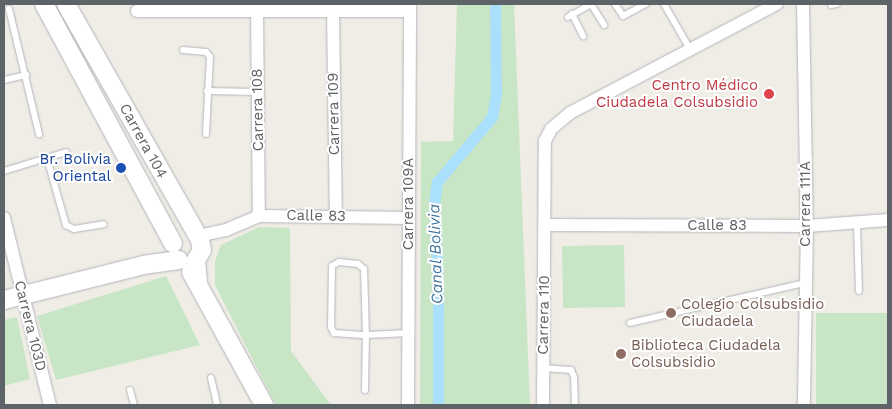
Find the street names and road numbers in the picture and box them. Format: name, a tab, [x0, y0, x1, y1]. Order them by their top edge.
street label: Carrera 108	[248, 68, 268, 152]
street label: Carrera 109	[324, 72, 344, 156]
street label: Carrera 104	[115, 100, 171, 182]
street label: Carrera 109A	[400, 157, 418, 251]
street label: Carrera 111A	[797, 161, 815, 247]
street label: Calle 83	[286, 206, 346, 226]
street label: Calle 83	[687, 217, 747, 235]
street label: Carrera 110	[534, 275, 554, 355]
street label: Carrera 103D	[10, 279, 50, 373]

